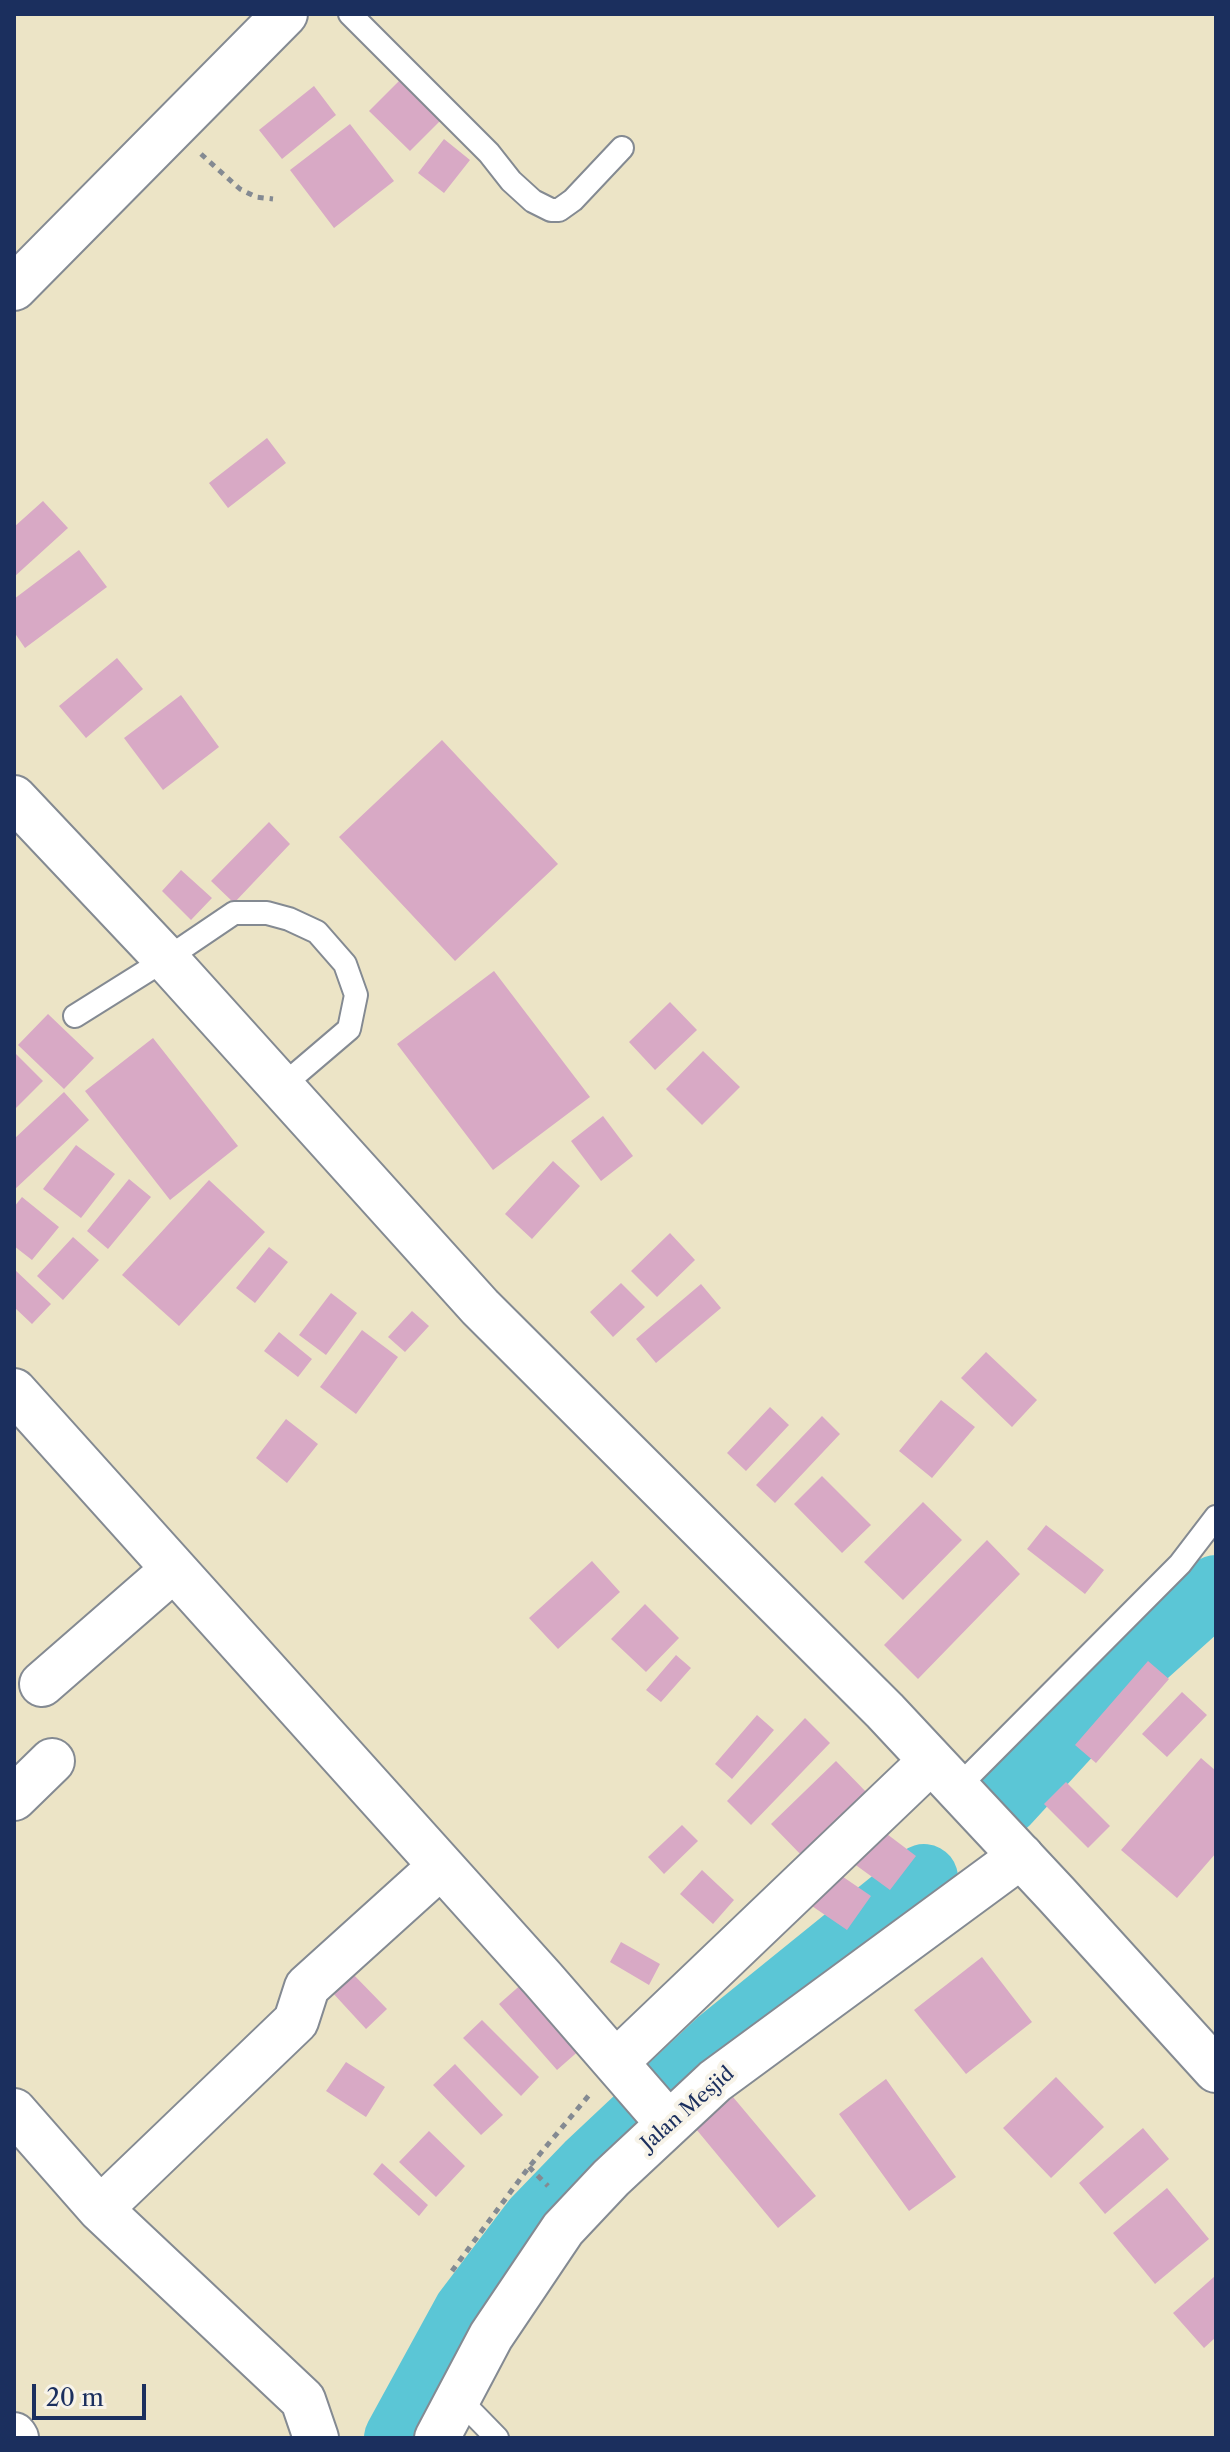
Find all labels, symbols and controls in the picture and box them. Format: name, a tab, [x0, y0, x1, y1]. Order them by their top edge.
street label: Jalan Mesjid	[637, 2062, 739, 2156]
scale bar	[36, 2368, 150, 2418]
text: 20 m	[46, 2383, 104, 2412]

